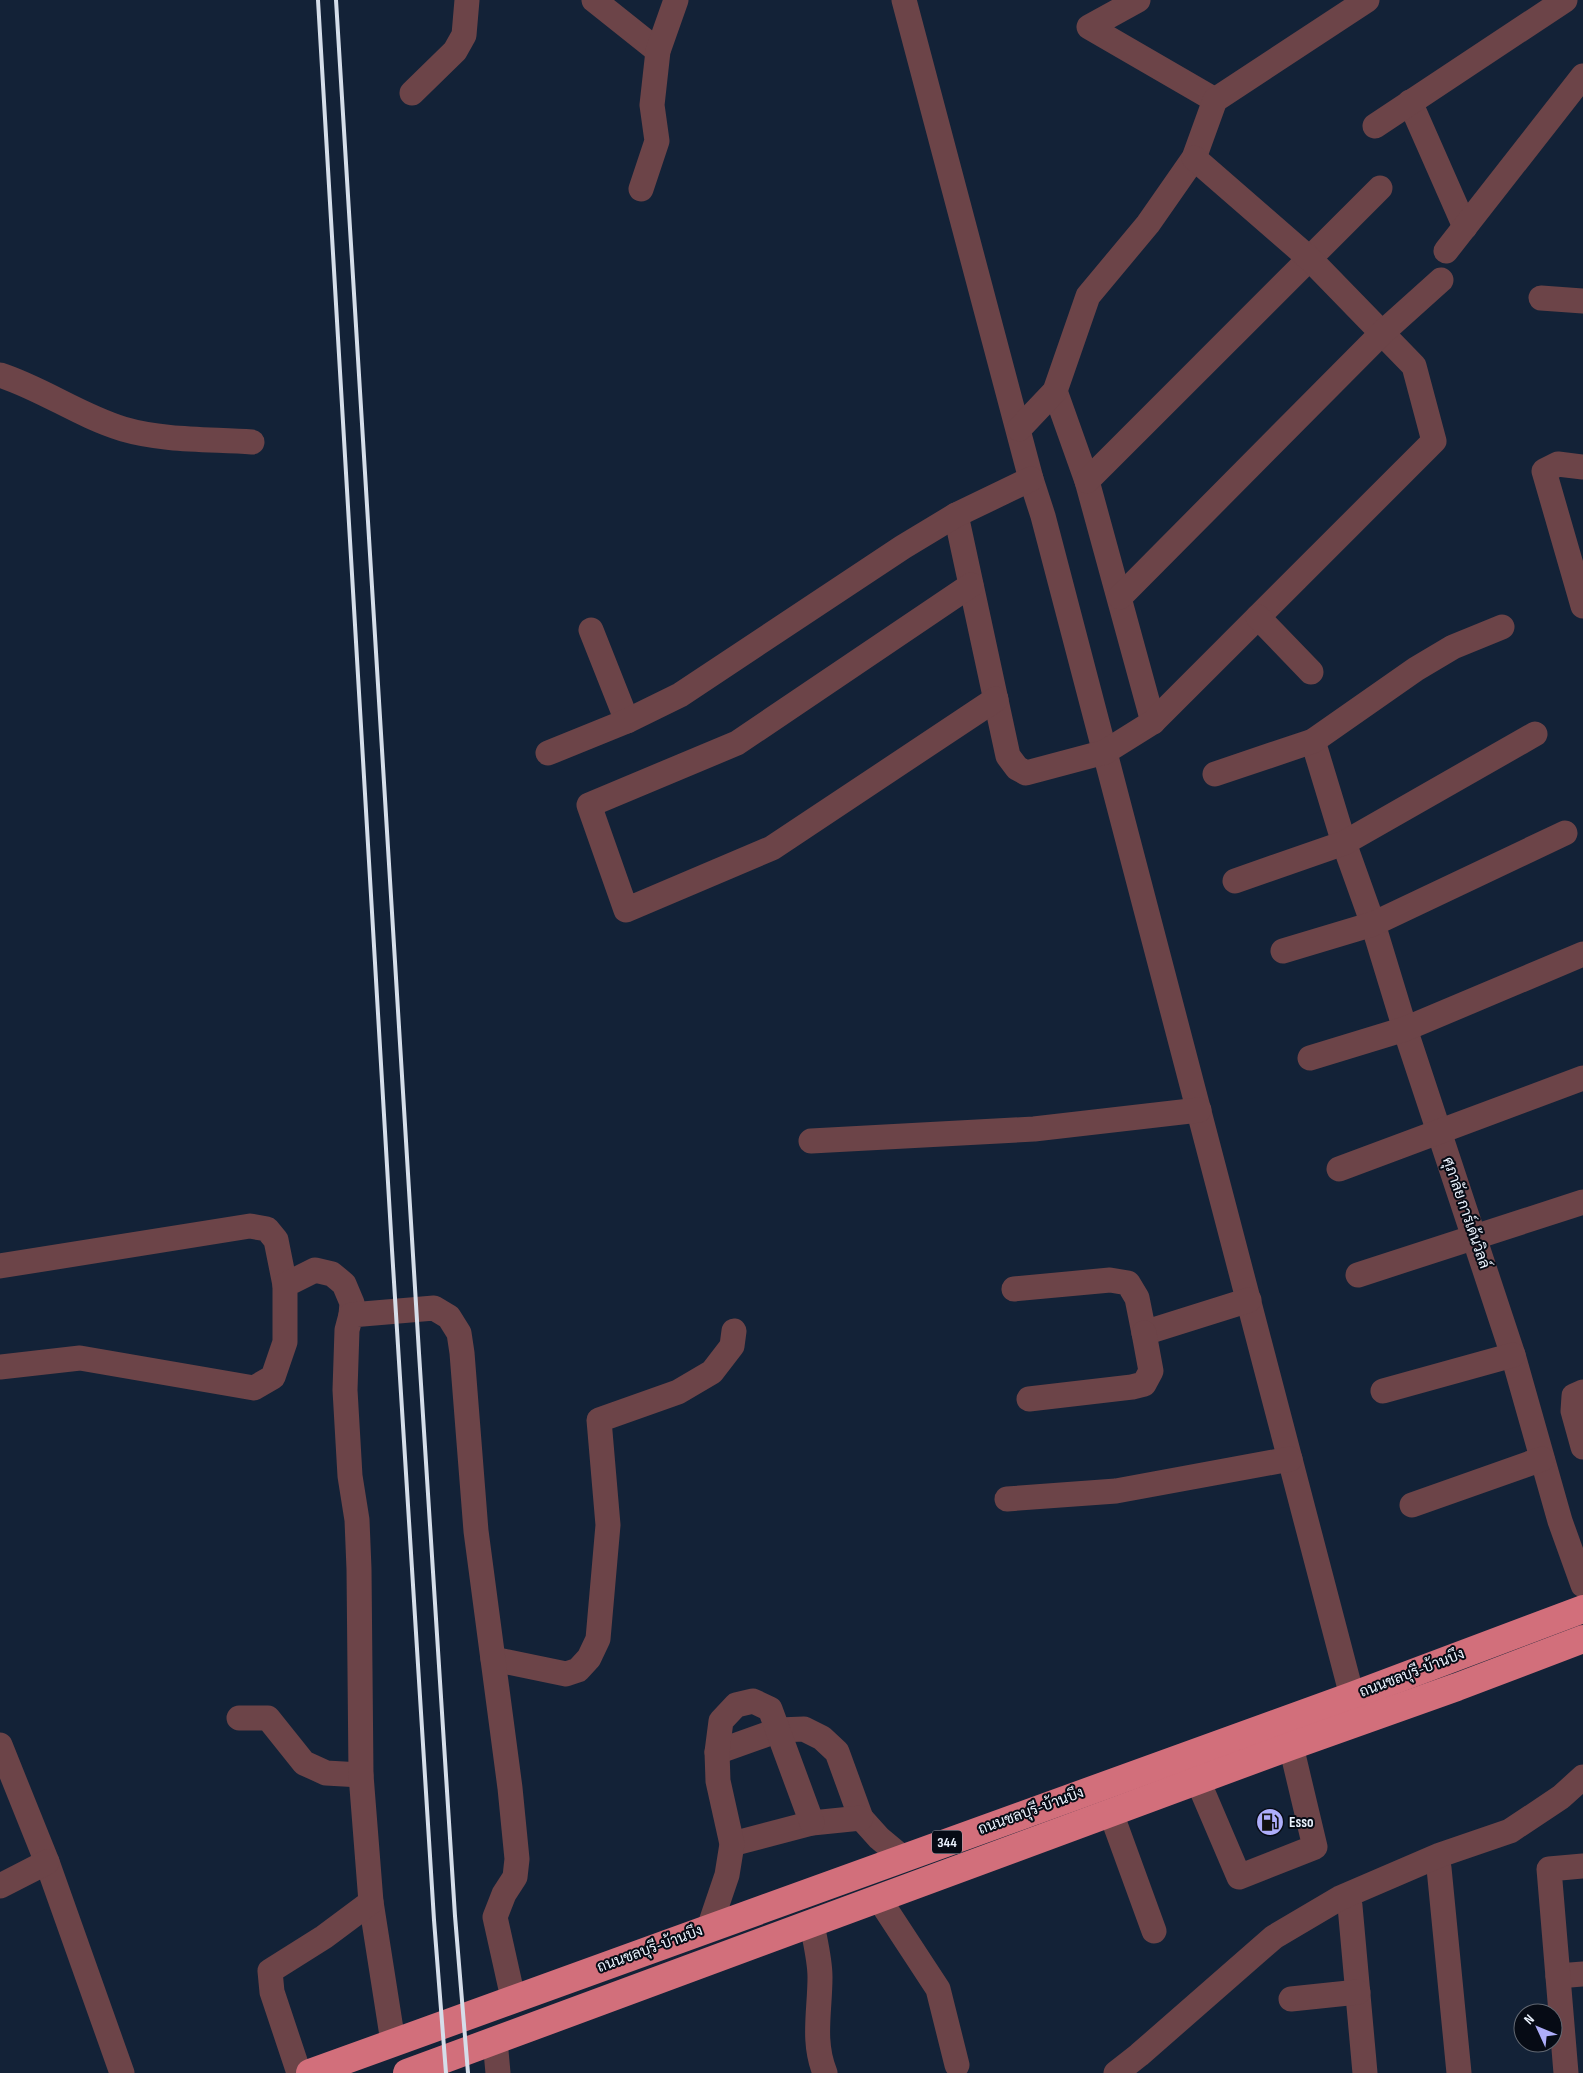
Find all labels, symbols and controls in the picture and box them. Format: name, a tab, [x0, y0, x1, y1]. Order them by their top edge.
street label: ศุภาลัย การ์เด้นวิลล์	[1437, 1154, 1495, 1272]
street label: ถนนชลบุรี-บ้านบึง	[1356, 1643, 1468, 1703]
street label: ถนนชลบุรี-บ้านบึง	[975, 1782, 1087, 1840]
fuel station icon: Esso	[1255, 1807, 1285, 1837]
place label: Esso	[1289, 1813, 1313, 1832]
road number: 344	[932, 1830, 962, 1854]
street label: ถนนชลบุรี-บ้านบึง	[594, 1920, 706, 1978]
north arrow	[1513, 2003, 1563, 2053]
text: N	[1520, 2011, 1538, 2028]

